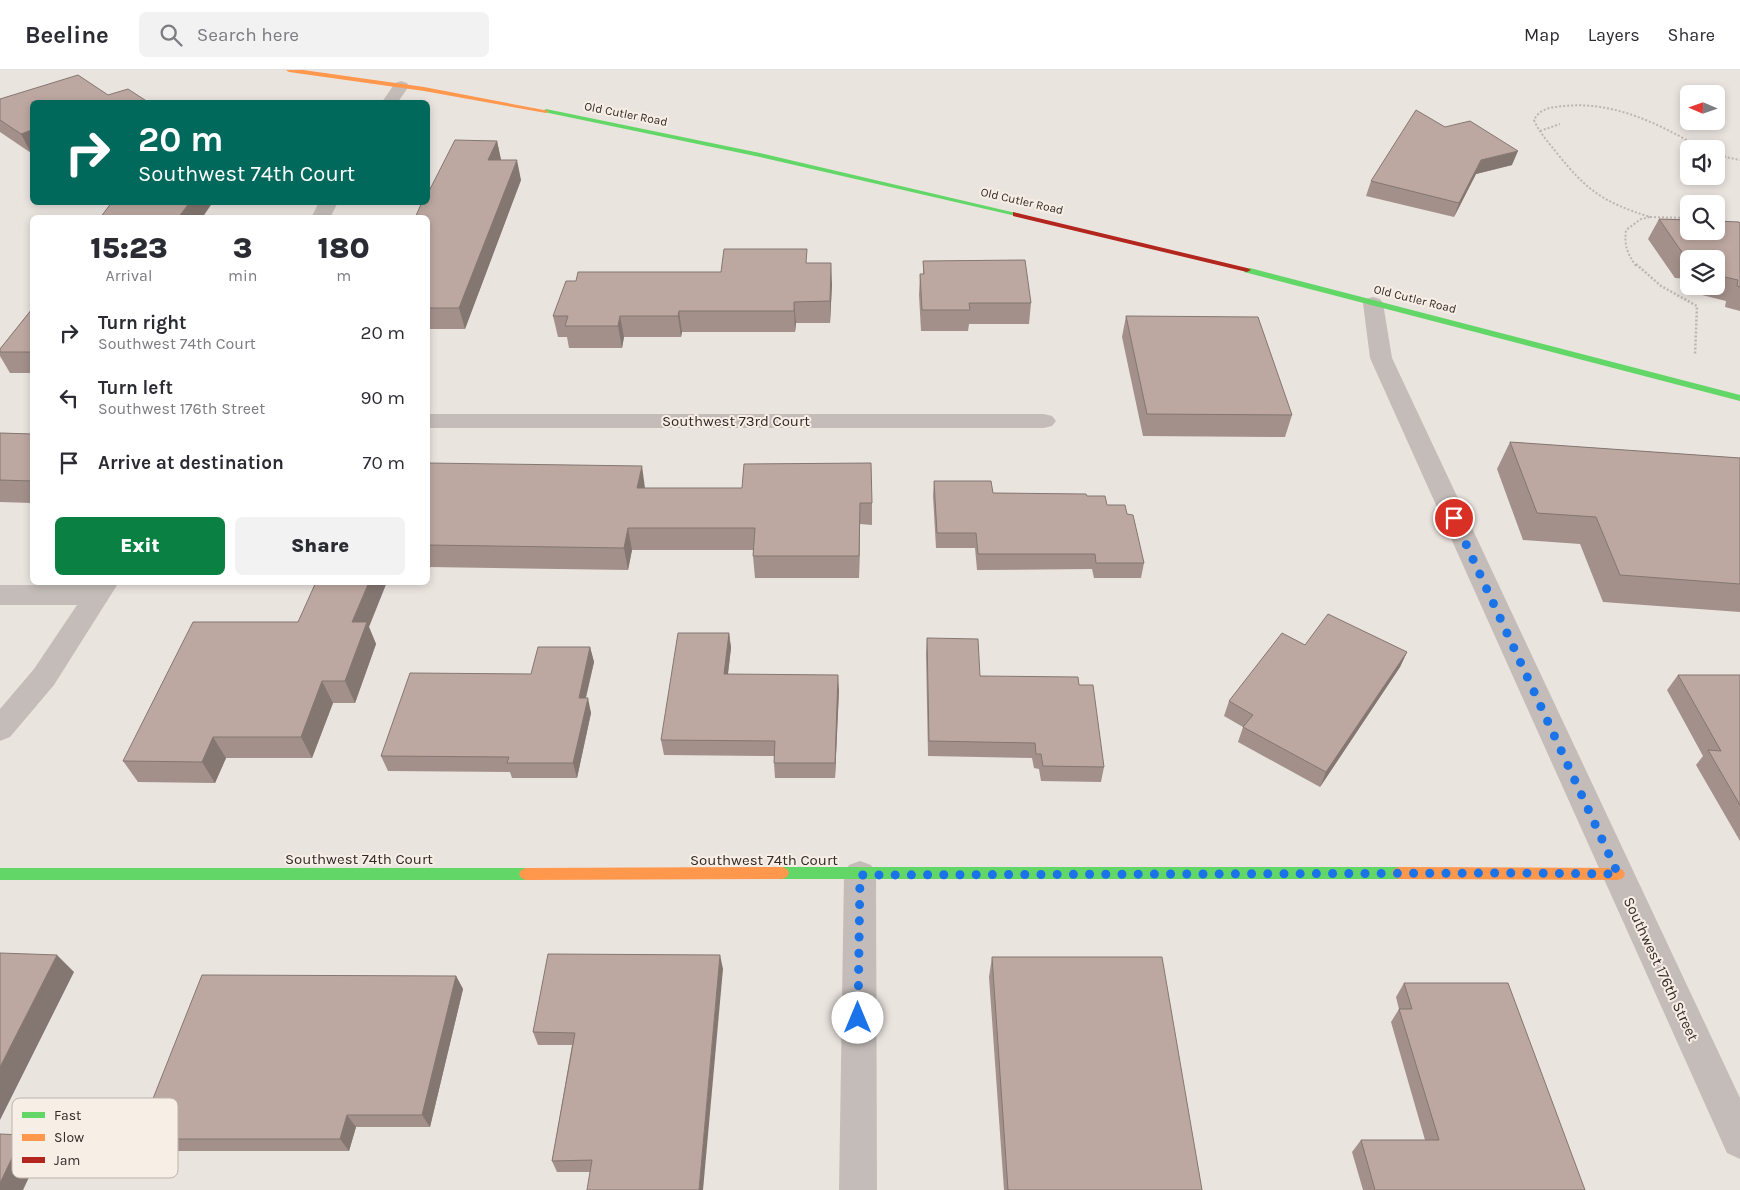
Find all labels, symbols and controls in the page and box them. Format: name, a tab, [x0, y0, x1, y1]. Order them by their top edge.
search box	[139, 12, 489, 57]
text: Beeline	[25, 21, 109, 49]
icon: search	[157, 21, 185, 49]
text: Search here	[197, 24, 299, 46]
text: Map	[1524, 24, 1560, 46]
text: Layers	[1588, 24, 1640, 46]
text: Share	[1668, 24, 1715, 46]
north arrow	[1680, 85, 1725, 130]
map controls	[1680, 85, 1725, 295]
street label: Old Cutler Road	[583, 99, 669, 129]
text: 20 m	[138, 119, 223, 160]
icon: right	[55, 120, 120, 185]
button: sound	[1680, 140, 1725, 185]
text: Southwest 74th Court	[138, 161, 355, 187]
street label: Old Cutler Road	[979, 185, 1065, 217]
button: search	[1680, 195, 1725, 240]
text: 15:23	[90, 230, 168, 266]
text: 3	[233, 230, 252, 266]
text: 180	[318, 230, 370, 266]
button: layers	[1680, 250, 1725, 295]
text: Arrival	[106, 266, 152, 285]
text: min	[228, 266, 257, 285]
text: m	[336, 266, 351, 285]
street label: Old Cutler Road	[1372, 282, 1458, 316]
text: Turn right	[98, 312, 187, 334]
icon: right	[55, 319, 83, 347]
text: 20 m	[360, 322, 405, 344]
text: Southwest 74th Court	[98, 334, 256, 353]
text: Turn left	[98, 377, 173, 399]
icon: left	[55, 384, 83, 412]
text: 90 m	[360, 387, 405, 409]
text: Southwest 176th Street	[98, 399, 265, 418]
street label: Southwest 73rd Court	[662, 412, 810, 430]
icon: arrive	[55, 449, 83, 477]
text: Arrive at destination	[98, 452, 284, 474]
text: 70 m	[363, 452, 405, 474]
pin	[1433, 497, 1475, 539]
icon: arrive	[1440, 504, 1468, 532]
button: Exit	[55, 517, 225, 575]
button: Share	[235, 517, 405, 575]
street label: Southwest 74th Court	[285, 850, 433, 868]
street label: Southwest 74th Court	[690, 851, 838, 869]
street label: Southwest 176th Street	[1620, 894, 1702, 1044]
position arrow	[831, 991, 883, 1043]
legend	[12, 1098, 178, 1178]
text: Fast	[54, 1107, 81, 1124]
text: Slow	[54, 1129, 84, 1146]
text: Jam	[54, 1152, 80, 1169]

